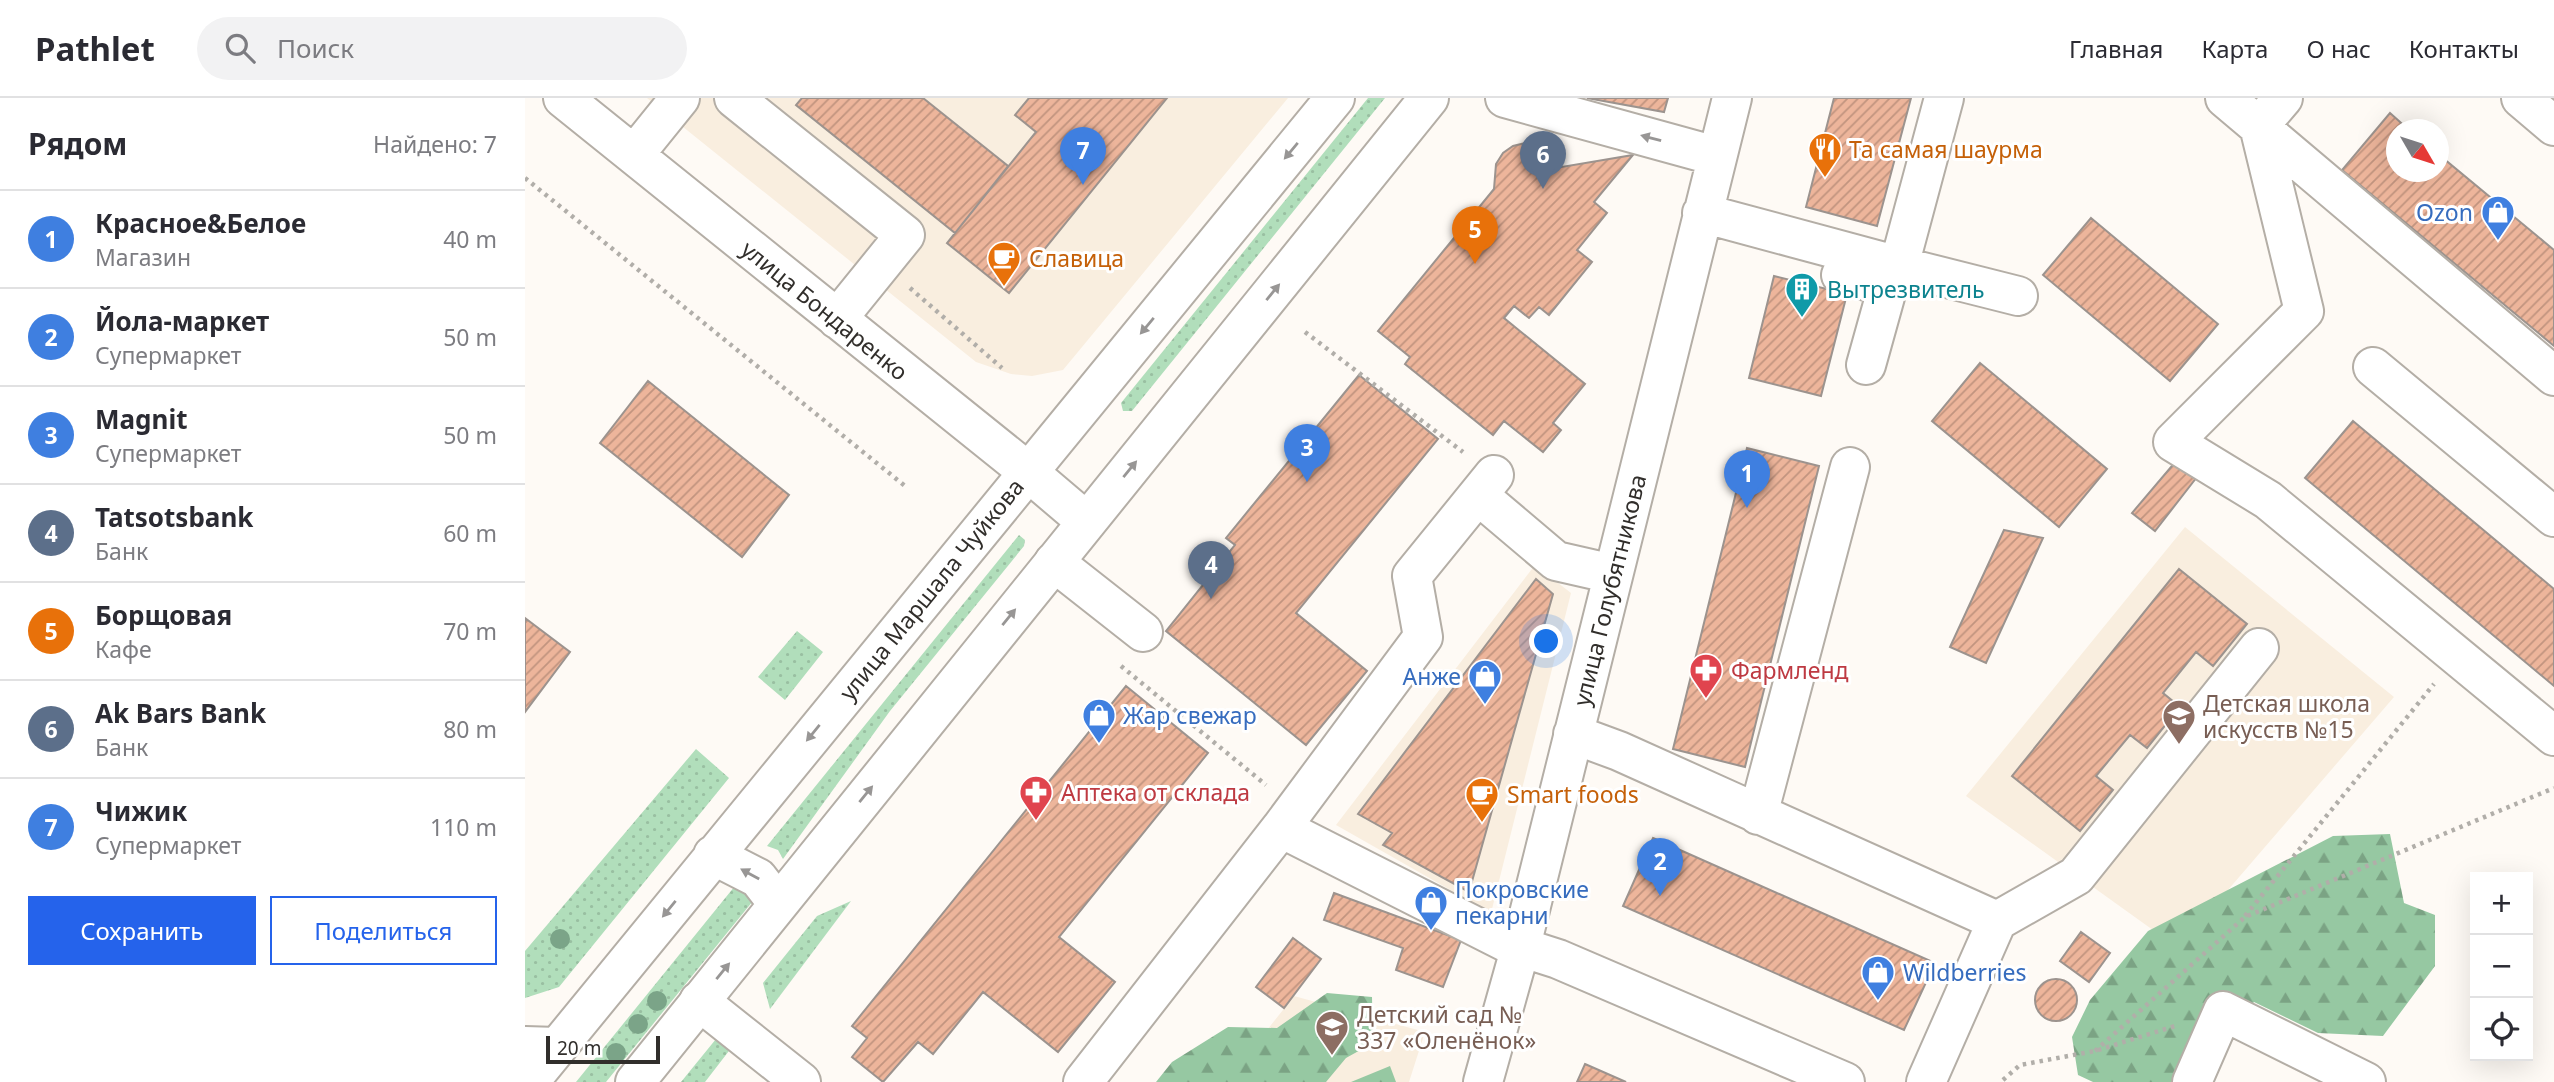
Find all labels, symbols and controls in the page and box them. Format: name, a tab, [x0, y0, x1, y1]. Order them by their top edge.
search box	[197, 17, 687, 80]
text: Pathlet	[35, 26, 155, 71]
icon: search	[221, 29, 259, 67]
text: Поиск	[277, 30, 354, 66]
text: Главная	[2069, 32, 2163, 65]
text: Карта	[2201, 32, 2268, 65]
text: О нас	[2306, 32, 2371, 65]
text: Контакты	[2409, 32, 2519, 65]
north arrow	[2386, 119, 2449, 182]
text: Рядом	[28, 123, 127, 164]
pin: 7	[1060, 127, 1106, 185]
text: Найдено: 7	[373, 128, 497, 160]
restaurant icon: Та самая шаурма	[1806, 130, 1844, 179]
pin: 6	[1520, 131, 1566, 189]
one-way arrow	[1640, 133, 1661, 143]
place label: Та самая шаурма	[1849, 133, 2043, 165]
one-way arrow	[1284, 141, 1299, 159]
shop icon: Ozon	[2479, 193, 2517, 242]
place label: Ozon	[2416, 196, 2473, 228]
text: Красное&Белое	[95, 205, 306, 241]
pin: 5	[1452, 206, 1498, 264]
text: 1	[44, 223, 58, 255]
text: 40 m	[443, 223, 497, 255]
street label: улица Бондаренко	[735, 233, 915, 387]
cafe icon: Славица	[985, 239, 1023, 288]
text: Магазин	[95, 241, 191, 273]
place label: Славица	[1029, 242, 1124, 274]
building icon: Вытрезвитель	[1783, 270, 1821, 319]
place label: Вытрезвитель	[1827, 273, 1984, 305]
one-way arrow	[1265, 283, 1280, 300]
text: Йола-маркет	[95, 303, 269, 339]
one-way arrow	[1139, 317, 1154, 335]
text: 2	[44, 321, 58, 353]
text: 50 m	[443, 321, 497, 353]
text: Супермаркет	[95, 339, 241, 371]
text: Magnit	[95, 401, 187, 437]
text: 3	[44, 419, 58, 451]
text: 50 m	[443, 419, 497, 451]
pin: 3	[1284, 424, 1330, 482]
text: Супермаркет	[95, 437, 241, 469]
pin: 1	[1724, 450, 1770, 508]
one-way arrow	[1122, 460, 1137, 477]
street label: улица Маршала Чуйкова	[831, 471, 1031, 707]
street label: улица Голубятникова	[1565, 471, 1653, 709]
text: Tatsotsbank	[95, 499, 253, 535]
text: 4	[44, 517, 58, 549]
text: 60 m	[443, 517, 497, 549]
text: Банк	[95, 535, 148, 567]
pin: 4	[1188, 541, 1234, 599]
text: Борщовая	[95, 597, 232, 633]
one-way arrow	[1002, 609, 1017, 627]
text: 5	[44, 615, 58, 647]
text: 70 m	[443, 615, 497, 647]
your location	[1529, 624, 1563, 658]
text: Кафе	[95, 633, 152, 665]
pharmacy icon: Фармленд	[1687, 651, 1725, 700]
place label: Фармленд	[1731, 654, 1849, 686]
shop icon: Анже	[1466, 657, 1504, 706]
place label: Анже	[1403, 660, 1461, 692]
place label: Детская школа искусств №15	[2203, 687, 2370, 745]
text: Ak Bars Bank	[95, 695, 266, 731]
shop icon: Жар свежар	[1080, 696, 1118, 745]
school or university icon: Детская школа искусств №15	[2160, 697, 2198, 746]
place label: Жар свежар	[1123, 699, 1257, 731]
text: 6	[44, 713, 58, 745]
text: 80 m	[443, 713, 497, 745]
one-way arrow	[806, 723, 821, 741]
text: Банк	[95, 731, 148, 763]
pharmacy icon: Аптека от склада	[1017, 773, 1055, 822]
cafe icon: Smart foods	[1463, 775, 1501, 824]
place label: Аптека от склада	[1061, 776, 1250, 808]
place label: Smart foods	[1507, 778, 1639, 810]
one-way arrow	[859, 786, 874, 804]
text: Чижик	[95, 793, 187, 829]
text: 7	[44, 811, 58, 843]
text: 110 m	[430, 811, 497, 843]
text: Супермаркет	[95, 829, 241, 861]
pin: 2	[1637, 838, 1683, 896]
one-way arrow	[740, 868, 760, 880]
map controls	[2470, 872, 2533, 1061]
button: +	[2470, 872, 2533, 935]
place label: Покровские пекарни	[1455, 873, 1589, 931]
shop icon: Покровские пекарни	[1412, 883, 1450, 932]
button: Сохранить	[28, 896, 256, 965]
button: Поделиться	[270, 896, 497, 965]
one-way arrow	[662, 900, 677, 918]
button: −	[2470, 935, 2533, 998]
shop icon: Wildberries	[1859, 953, 1897, 1002]
place label: Wildberries	[1903, 956, 2026, 988]
one-way arrow	[715, 963, 730, 980]
place label: Детский сад № 337 «Оленёнок»	[1357, 998, 1536, 1056]
button: locate	[2470, 998, 2533, 1061]
school or university icon: Детский сад № 337 «Оленёнок»	[1313, 1008, 1351, 1057]
scale bar	[546, 1033, 660, 1065]
text: 20 m	[557, 1035, 601, 1061]

